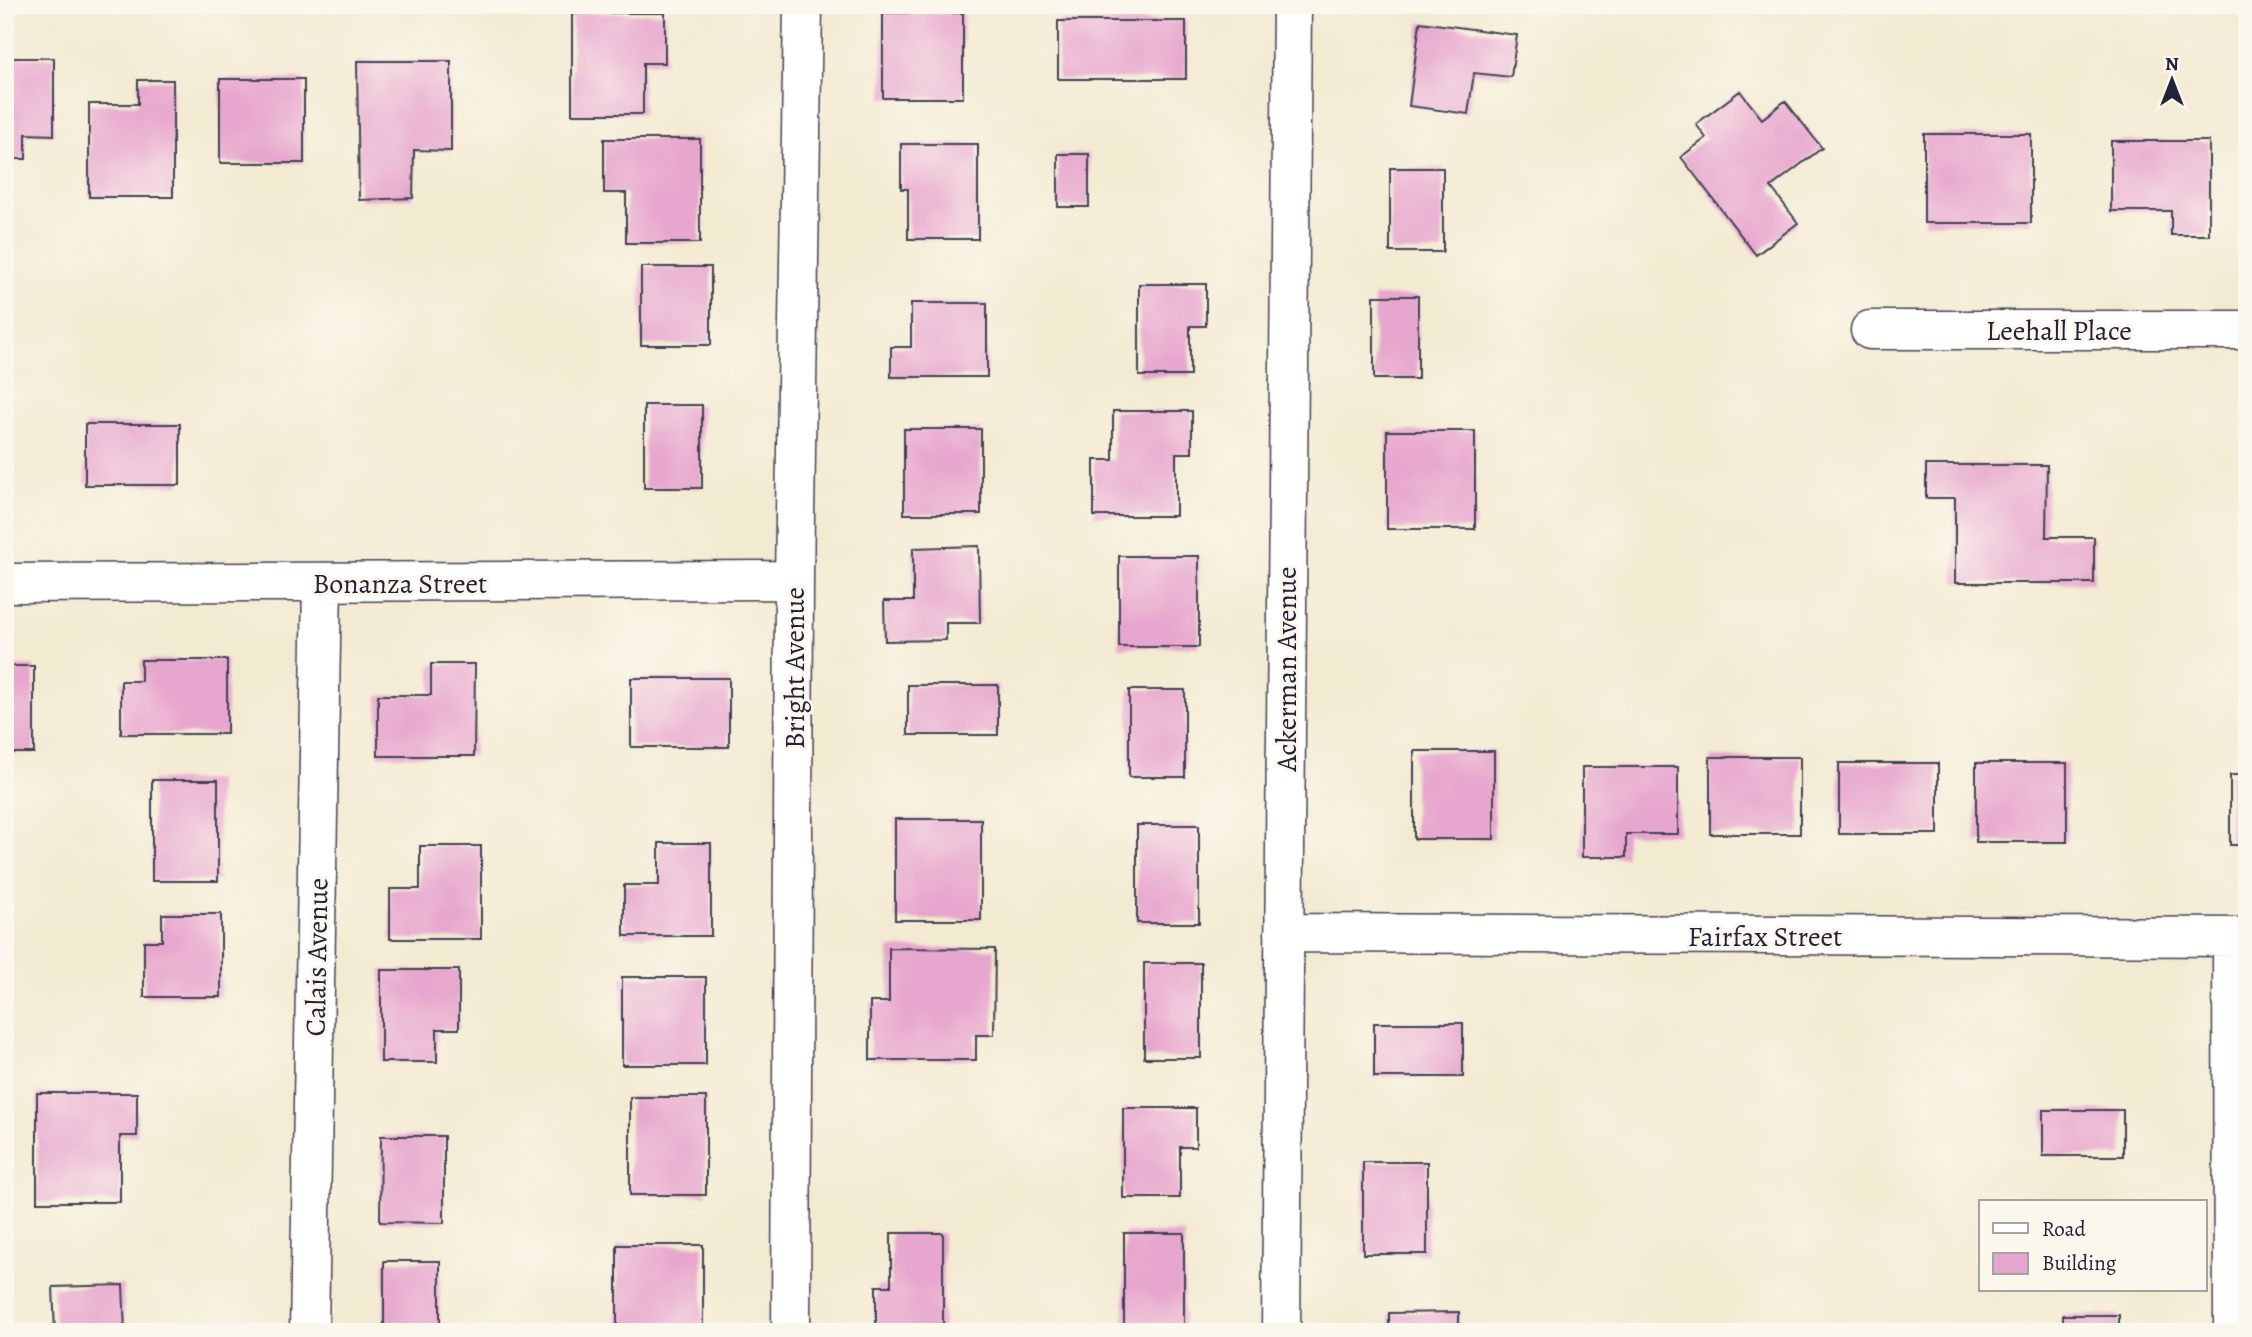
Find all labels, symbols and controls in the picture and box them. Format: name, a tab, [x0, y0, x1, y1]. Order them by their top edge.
north arrow	[2136, 46, 2206, 116]
text: N	[2165, 51, 2179, 77]
street label: Leehall Place	[1986, 312, 2132, 350]
street label: Bonanza Street	[313, 565, 487, 603]
street label: Ackerman Avenue	[1268, 566, 1306, 773]
street label: Bright Avenue	[776, 587, 814, 749]
street label: Calais Avenue	[297, 877, 337, 1037]
street label: Fairfax Street	[1688, 918, 1842, 956]
legend	[1979, 1200, 2206, 1292]
text: Road	[2042, 1215, 2086, 1243]
text: Building	[2042, 1249, 2117, 1277]

